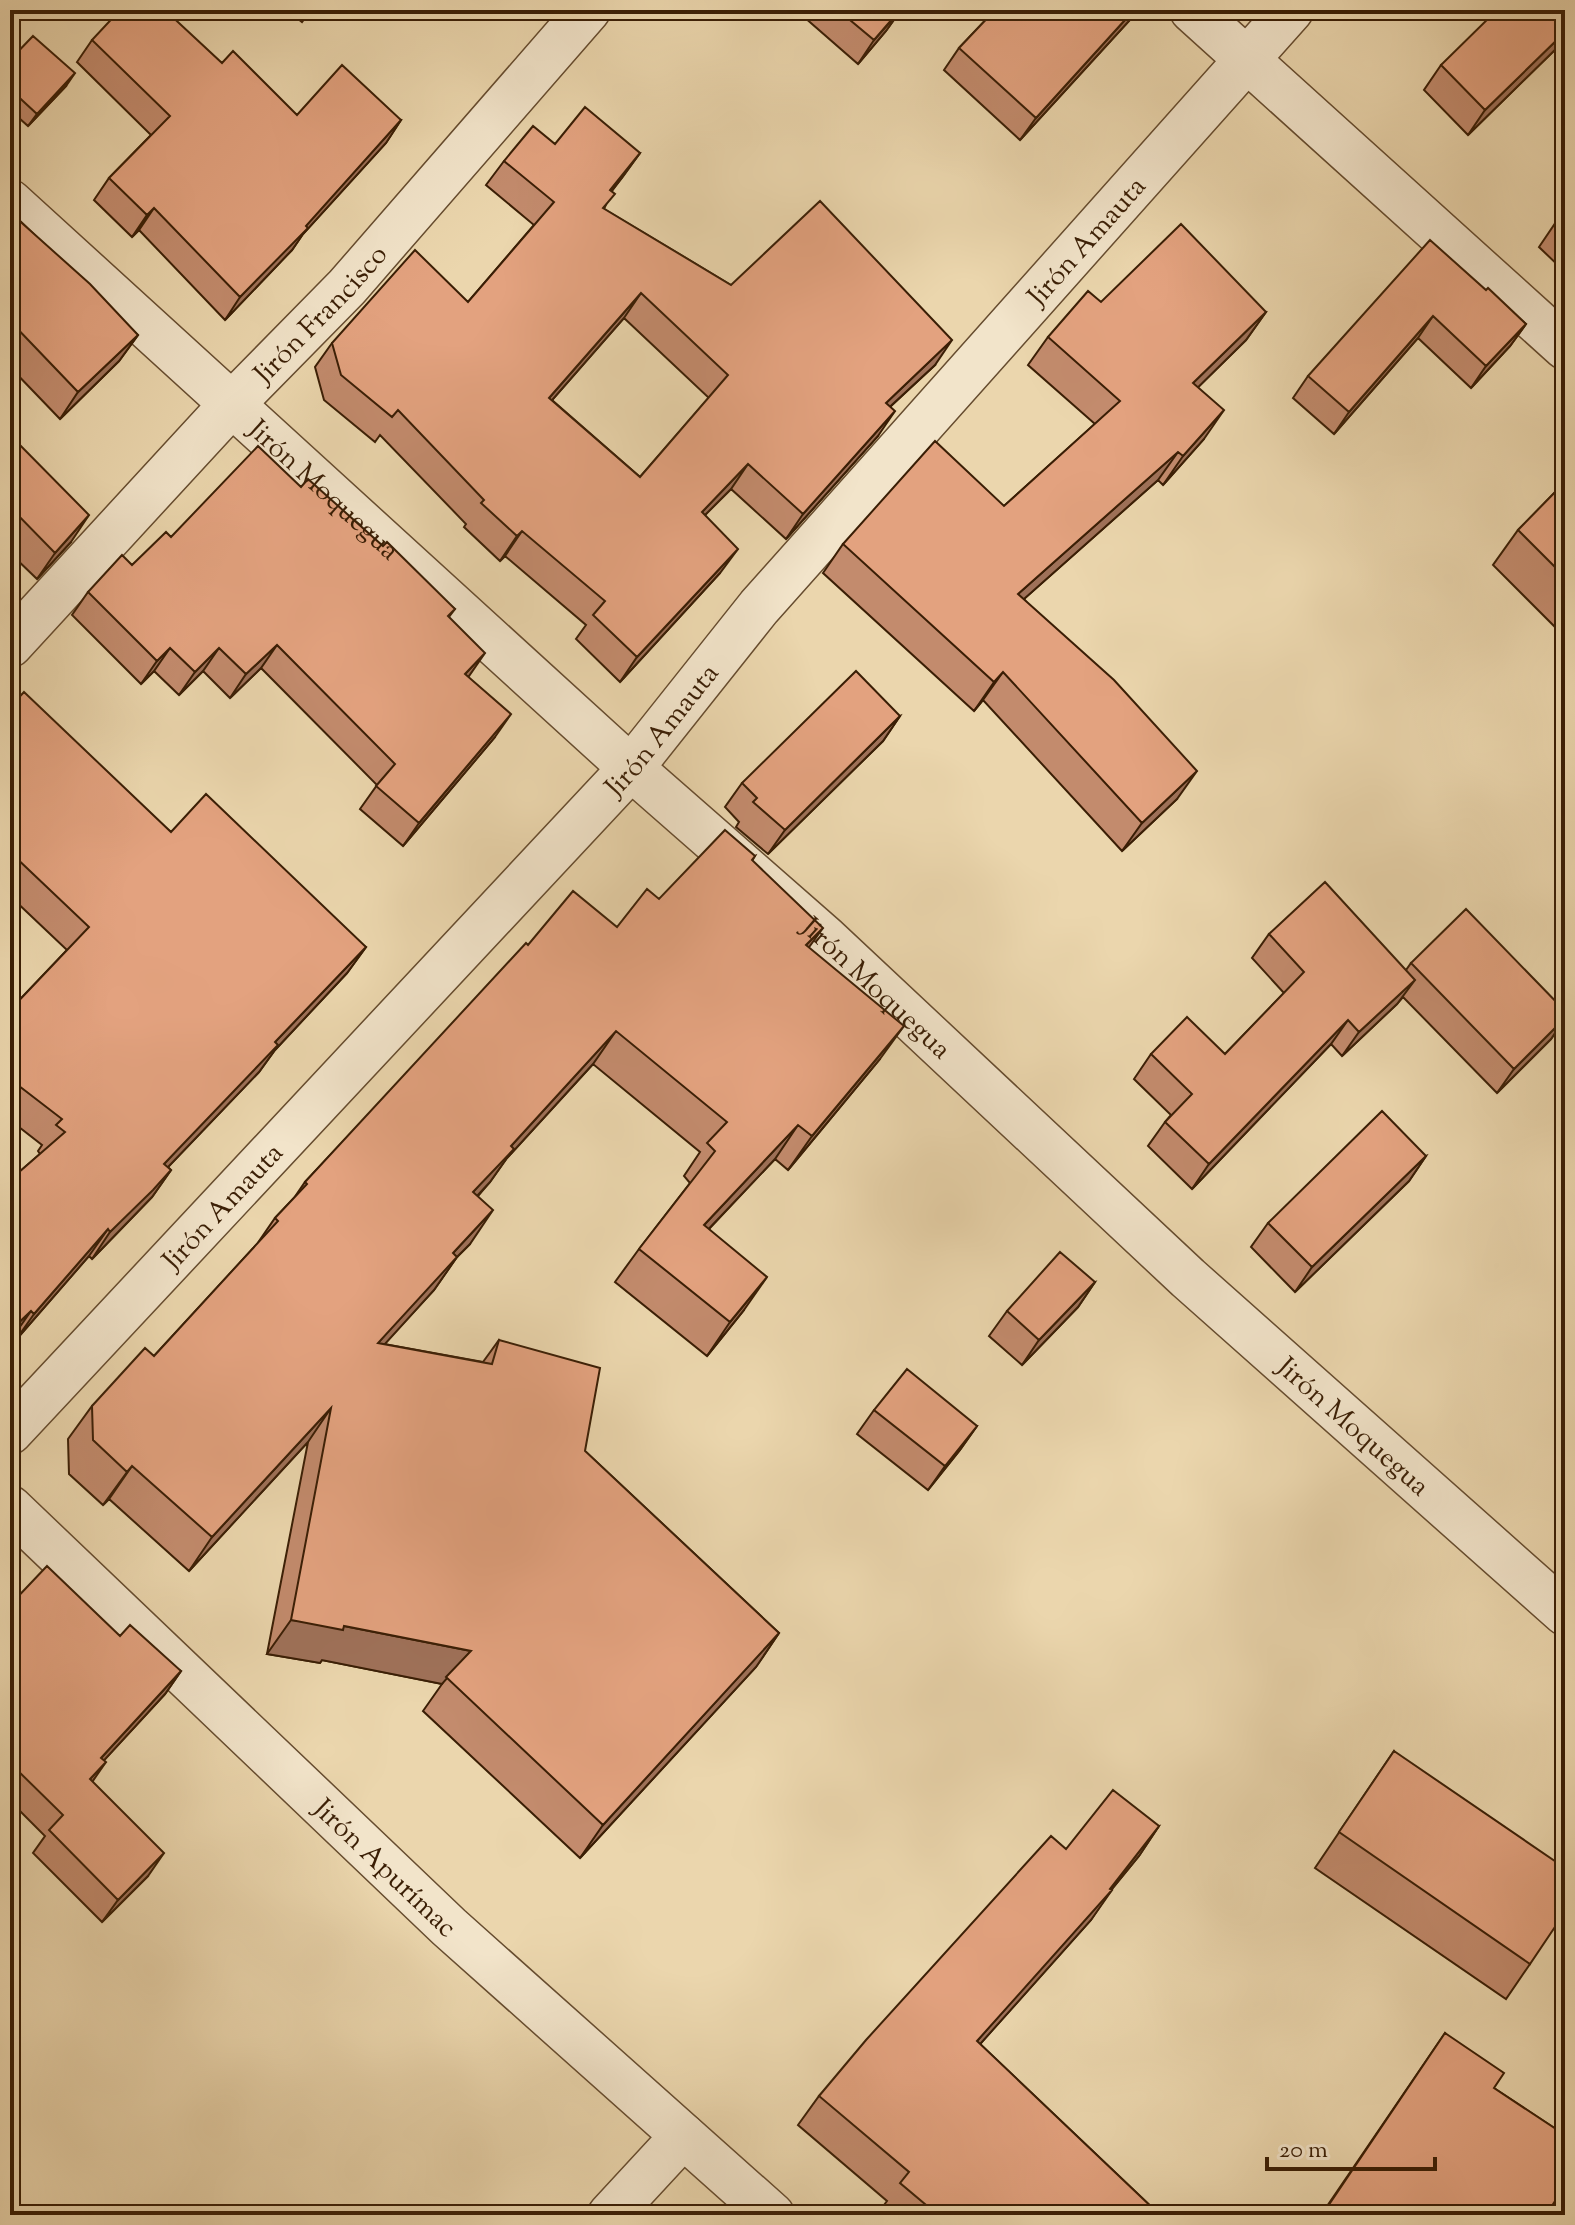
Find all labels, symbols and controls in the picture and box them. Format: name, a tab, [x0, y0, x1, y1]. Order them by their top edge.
street label: Jirón Amauta	[1018, 169, 1157, 317]
street label: Jirón Francisco	[244, 237, 398, 395]
street label: Jirón Moquegua	[237, 410, 407, 571]
street label: Jirón Amauta	[595, 656, 730, 808]
street label: Jirón Moquegua	[790, 908, 959, 1070]
street label: Jirón Amauta	[153, 1135, 294, 1282]
street label: Jirón Moquegua	[1266, 1348, 1438, 1507]
street label: Jirón Apurímac	[302, 1789, 465, 1948]
scale bar	[1267, 2121, 1435, 2171]
text: 20 m	[1279, 2134, 1328, 2168]

